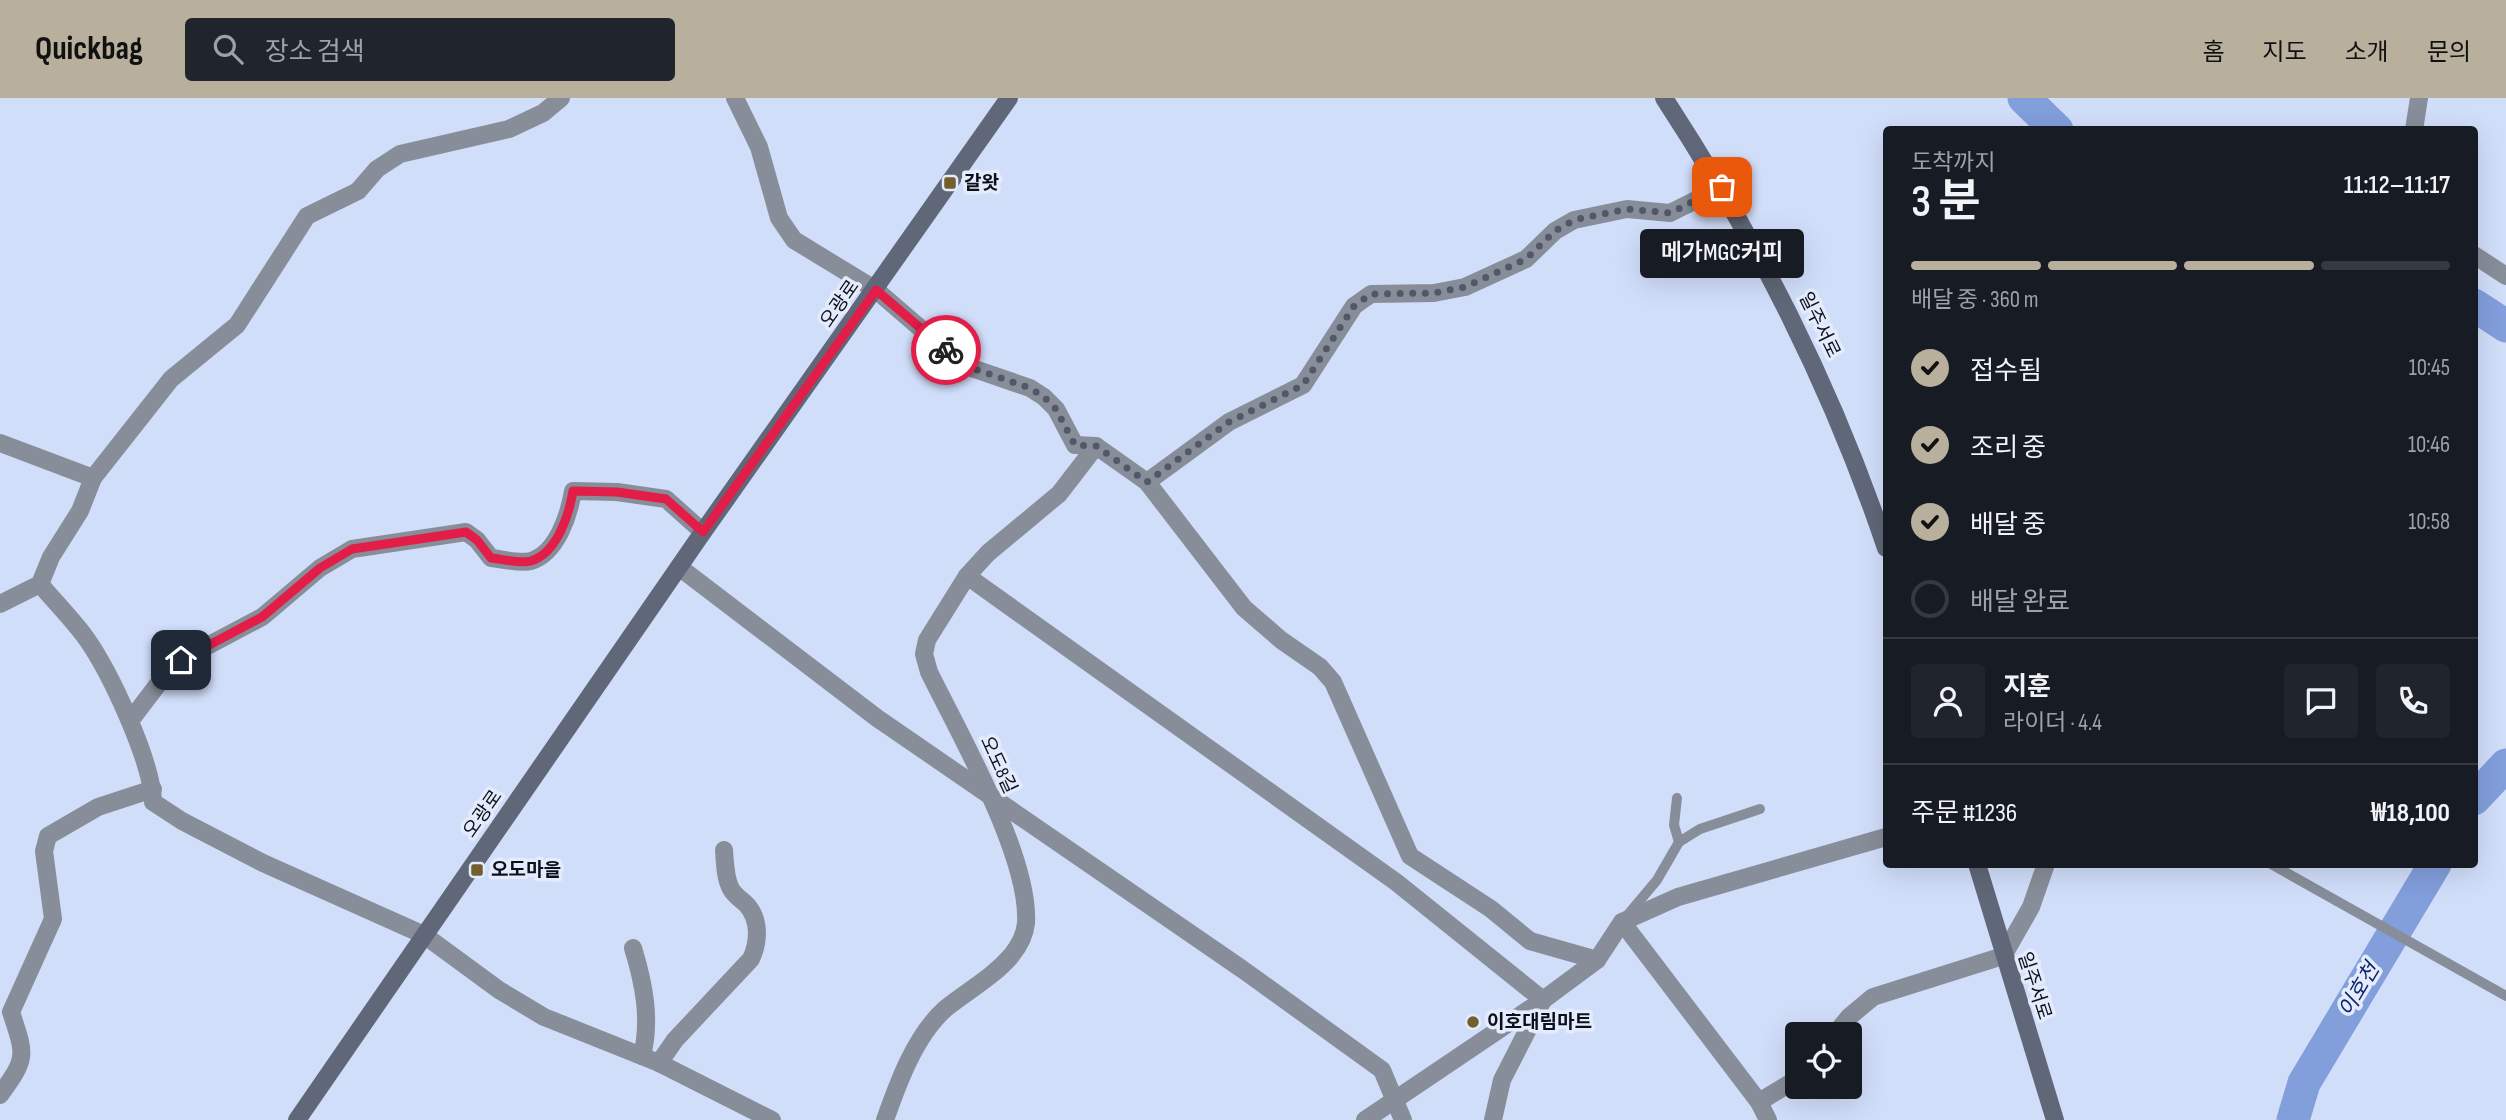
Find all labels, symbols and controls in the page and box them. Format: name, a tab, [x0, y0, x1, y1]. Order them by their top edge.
search box	[185, 18, 675, 81]
text: Quickbag	[35, 29, 143, 69]
icon: search	[209, 30, 247, 68]
text: 장소 검색	[265, 37, 365, 68]
text: 홈	[2202, 38, 2224, 67]
text: 지도	[2262, 38, 2307, 67]
text: 소개	[2345, 38, 2389, 67]
text: 문의	[2427, 38, 2471, 67]
text: 도착까지	[1911, 149, 1996, 177]
pin	[1692, 157, 1752, 217]
icon: bag	[1703, 168, 1741, 206]
text: 11:12–11:17	[2344, 170, 2450, 201]
place label: 갈왓	[964, 172, 999, 195]
marker: 갈왓	[942, 175, 958, 191]
text: 3 분	[1911, 175, 1981, 230]
callout: 메가MGC커피	[1640, 229, 1804, 278]
text: 메가MGC커피	[1661, 239, 1783, 267]
street label: 오광로	[816, 276, 864, 332]
text: 배달 중 · 360 m	[1911, 286, 2038, 314]
street label: 일주서로	[1793, 289, 1845, 361]
courier	[911, 315, 981, 385]
icon: bike	[927, 331, 965, 369]
icon: check	[1911, 349, 1949, 387]
text: 10:45	[2409, 354, 2450, 382]
text: 접수됨	[1970, 356, 2042, 387]
icon: check	[1911, 426, 1949, 464]
text: 10:46	[2408, 431, 2450, 459]
text: 조리 중	[1970, 433, 2046, 464]
icon: check	[1911, 503, 1949, 541]
text: 10:58	[2408, 508, 2450, 536]
text: 배달 중	[1970, 510, 2046, 541]
text: 배달 완료	[1970, 587, 2070, 618]
pin	[151, 630, 211, 690]
icon: home	[162, 641, 200, 679]
button: person	[1911, 664, 1985, 738]
button: chat	[2284, 664, 2358, 738]
button: phone	[2376, 664, 2450, 738]
text: 지훈	[2003, 672, 2051, 703]
text: 라이더 · 4.4	[2003, 709, 2102, 737]
street label: 오도8길	[975, 733, 1021, 797]
street label: 오광로	[459, 786, 507, 842]
text: 주문 #1236	[1911, 798, 2017, 829]
text: ₩18,100	[2371, 798, 2450, 829]
place label: 오도마을	[491, 859, 561, 882]
marker: 오도마을	[469, 862, 485, 878]
street label: 일주서로	[2012, 949, 2056, 1023]
water label: 이호천	[2333, 956, 2386, 1021]
place label: 이호대림마트	[1487, 1011, 1592, 1034]
marker: 이호대림마트	[1465, 1014, 1481, 1030]
map controls	[1785, 1022, 1862, 1099]
button: locate	[1785, 1022, 1862, 1099]

